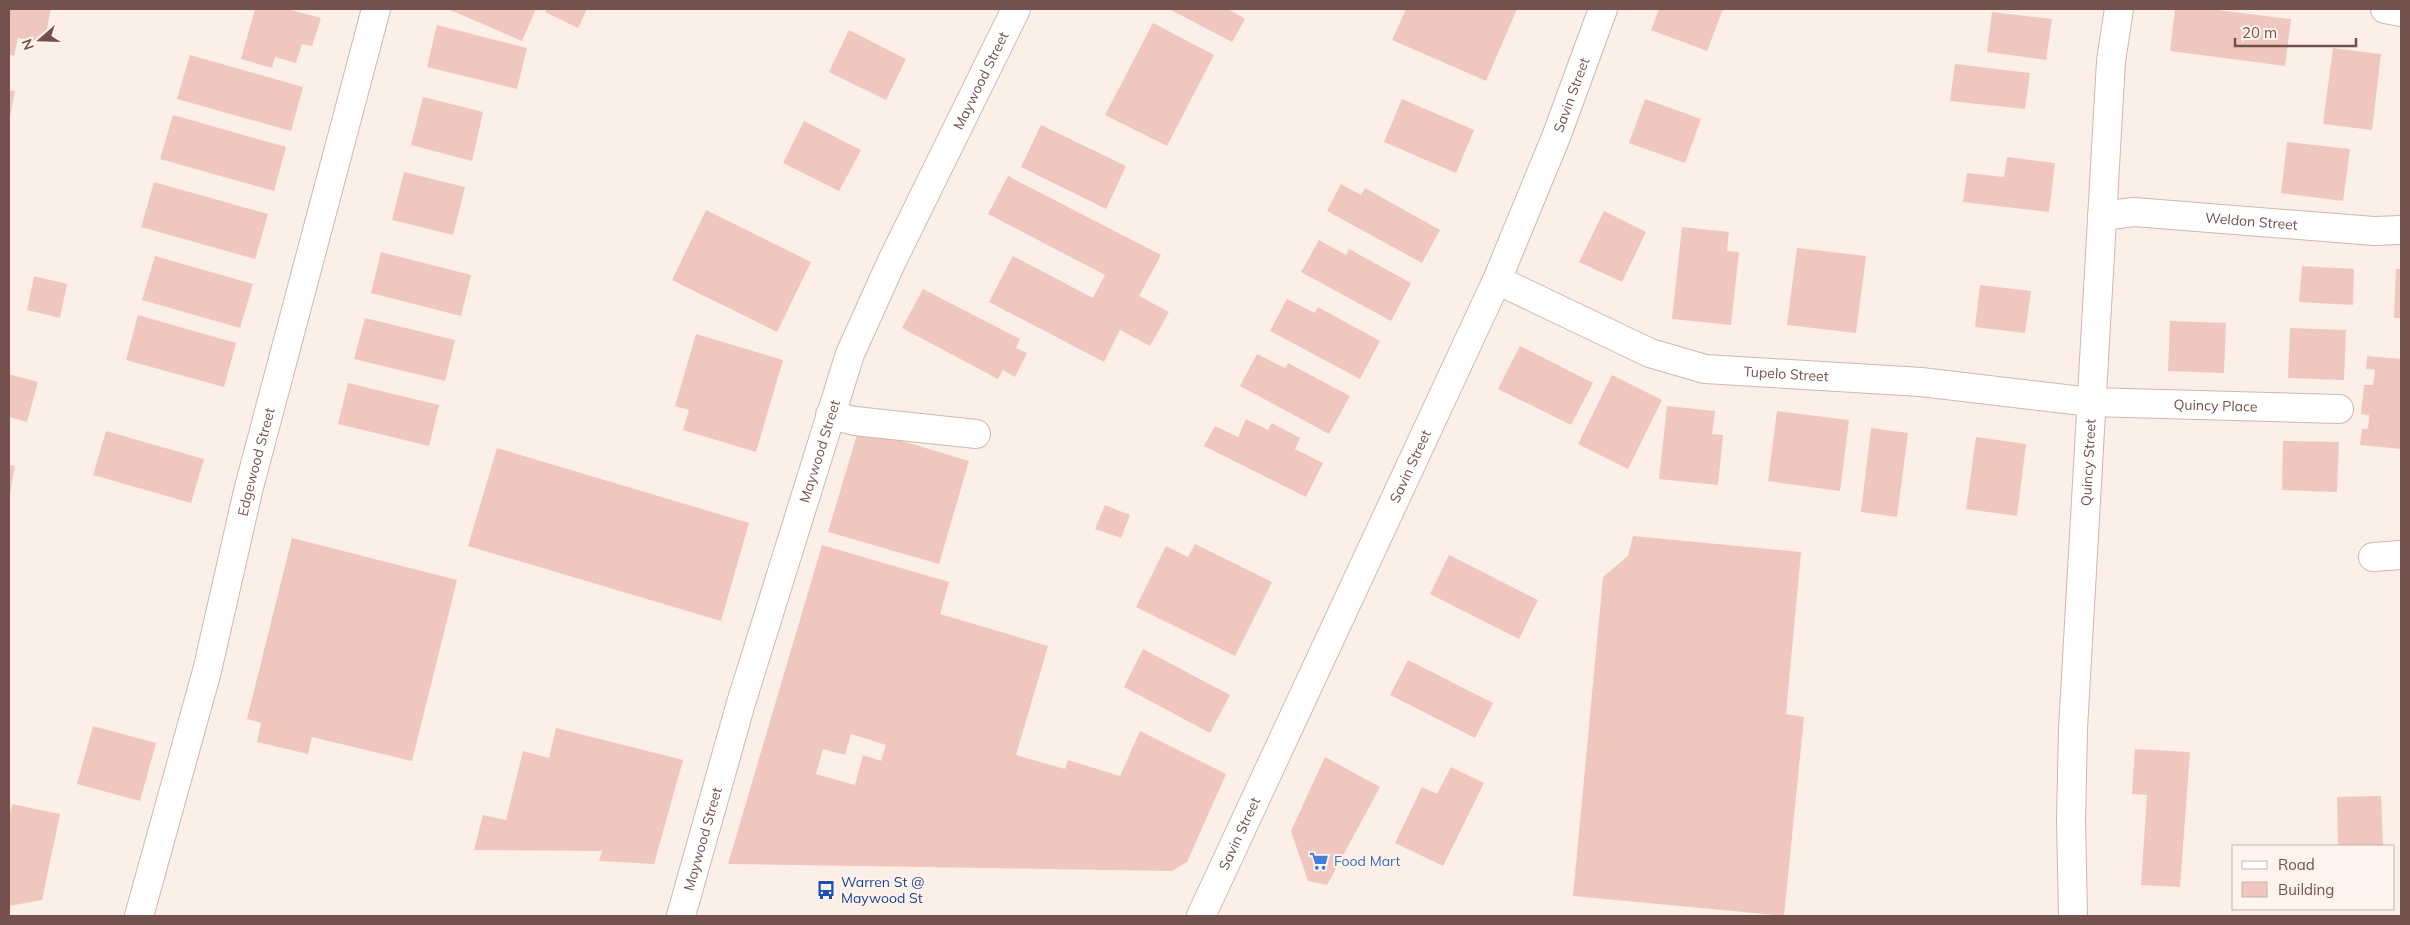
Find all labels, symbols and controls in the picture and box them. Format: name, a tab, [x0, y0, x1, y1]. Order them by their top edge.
north arrow	[15, 15, 65, 65]
scale bar	[2235, 15, 2356, 47]
text: 20 m	[2242, 23, 2277, 42]
street label: Maywood Street	[949, 29, 1012, 133]
text: N	[18, 36, 38, 52]
street label: Savin Street	[1549, 55, 1593, 135]
street label: Weldon Street	[2204, 209, 2298, 234]
street label: Tupelo Street	[1743, 362, 1829, 385]
street label: Quincy Place	[2173, 395, 2258, 416]
street label: Maywood Street	[795, 398, 844, 505]
street label: Edgewood Street	[234, 406, 279, 518]
street label: Quincy Street	[2077, 418, 2100, 507]
street label: Savin Street	[1386, 427, 1435, 506]
street label: Maywood Street	[680, 785, 726, 893]
street label: Savin Street	[1215, 794, 1264, 873]
legend	[2232, 845, 2395, 910]
supermarket icon: Food Mart	[1308, 850, 1330, 872]
place label: Food Mart	[1334, 852, 1401, 870]
text: Road	[2278, 855, 2315, 874]
place label: Warren St @ Maywood St	[841, 873, 925, 907]
bus stop icon: Warren St @ Maywood St	[815, 879, 837, 901]
text: Building	[2278, 880, 2334, 899]

